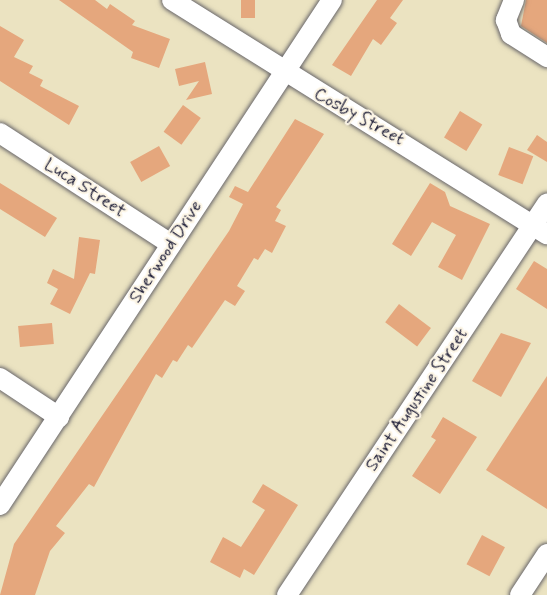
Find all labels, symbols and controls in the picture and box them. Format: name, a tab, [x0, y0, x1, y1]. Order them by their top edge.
street label: Cosby Street	[309, 83, 409, 151]
street label: Luca Street	[40, 154, 130, 222]
street label: Sherwood Drive	[125, 197, 207, 307]
street label: Saint Augustine Street	[360, 322, 474, 478]

